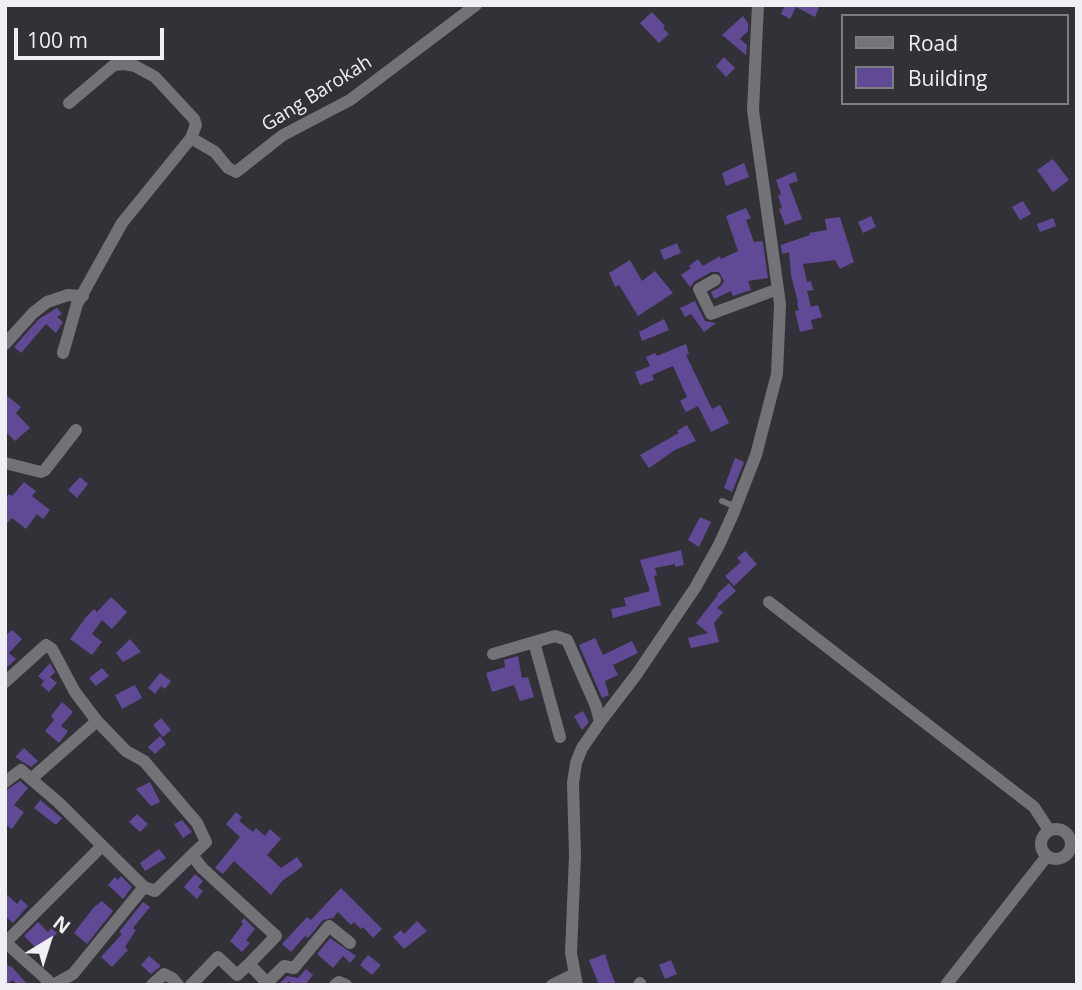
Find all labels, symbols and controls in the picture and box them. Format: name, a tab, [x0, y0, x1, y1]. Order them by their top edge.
scale bar	[18, 14, 168, 58]
legend	[841, 14, 1068, 105]
text: 100 m	[27, 26, 88, 54]
text: Road	[908, 29, 958, 57]
street label: Gang Barokah	[258, 51, 376, 137]
text: Building	[908, 64, 987, 92]
north arrow	[14, 906, 84, 976]
text: N	[48, 909, 76, 939]

